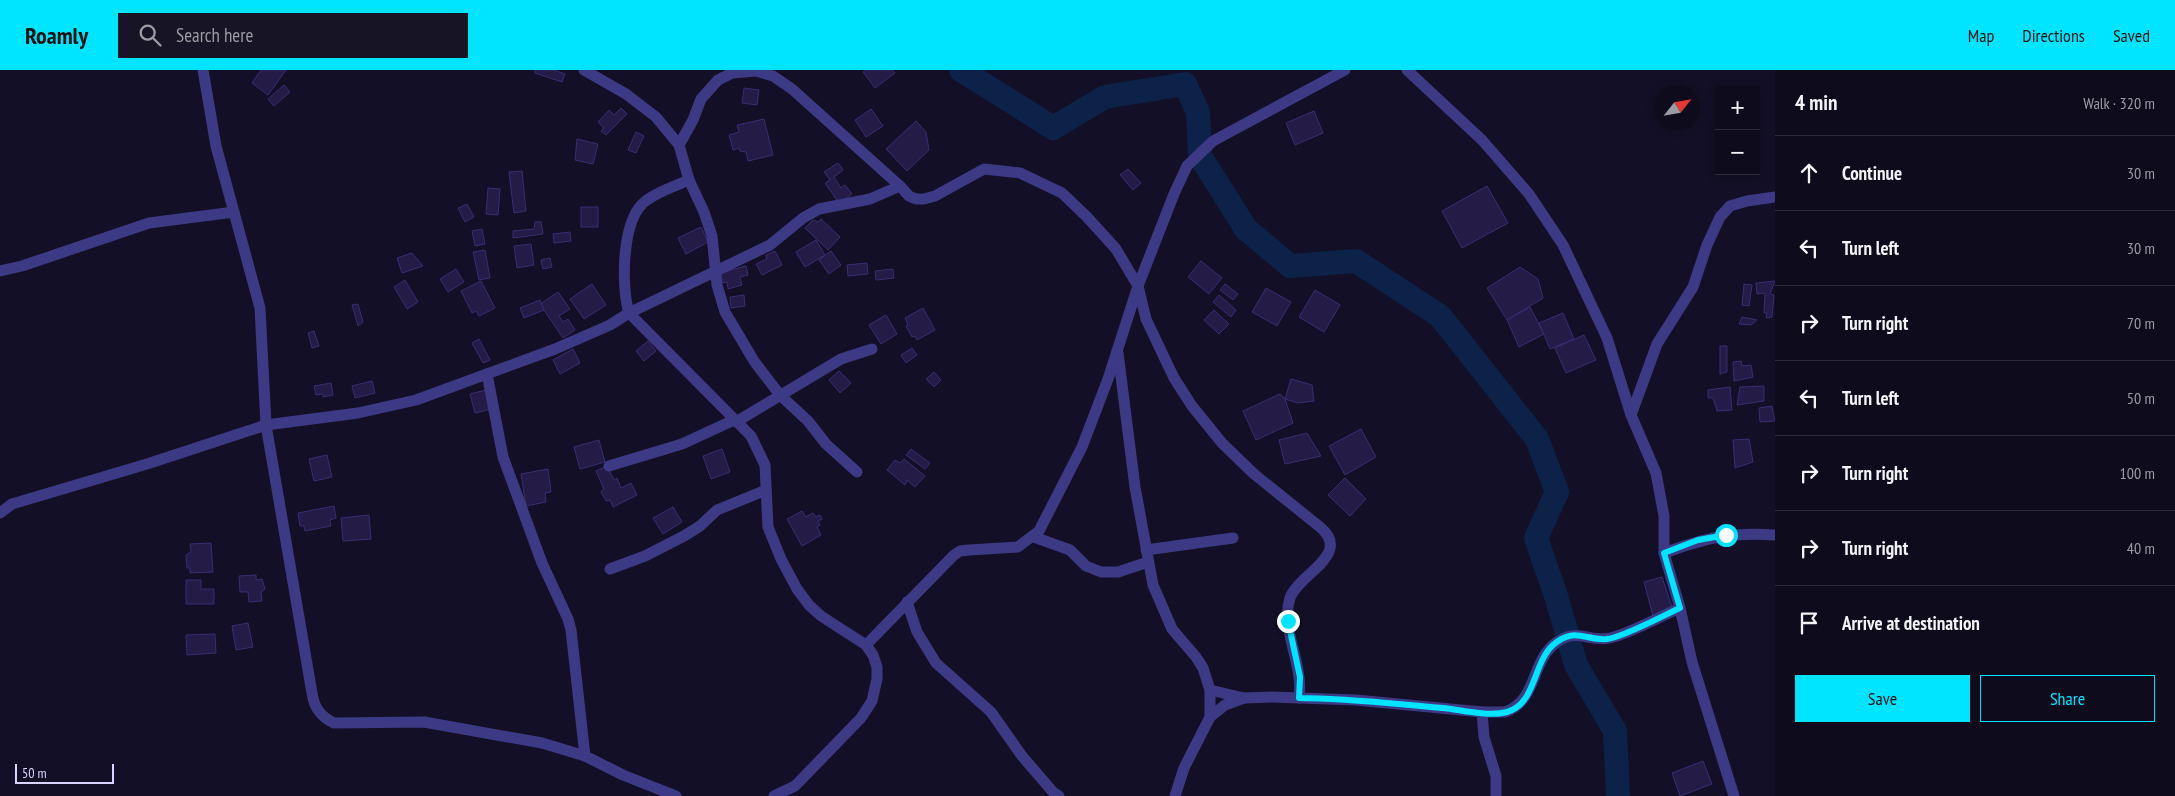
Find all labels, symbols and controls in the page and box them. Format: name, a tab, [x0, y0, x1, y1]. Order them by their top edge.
search box	[118, 13, 468, 58]
text: Roamly	[25, 20, 88, 51]
icon: search	[136, 21, 164, 49]
text: Search here	[176, 23, 253, 47]
text: Map	[1968, 24, 1994, 47]
text: Directions	[2022, 24, 2085, 47]
text: Saved	[2113, 24, 2150, 47]
north arrow	[1655, 85, 1700, 130]
map controls	[1715, 85, 1760, 175]
button: +	[1715, 85, 1760, 130]
text: 4 min	[1795, 89, 1837, 116]
text: Walk · 320 m	[2083, 93, 2155, 113]
button: −	[1715, 130, 1760, 175]
icon: ahead	[1795, 159, 1823, 187]
text: Continue	[1842, 161, 1902, 185]
text: 30 m	[2127, 163, 2155, 183]
icon: left	[1795, 234, 1823, 262]
text: Turn left	[1842, 236, 1899, 260]
text: 30 m	[2127, 238, 2155, 258]
icon: right	[1795, 309, 1823, 337]
text: Turn right	[1842, 311, 1908, 335]
text: 70 m	[2127, 313, 2155, 333]
icon: left	[1795, 384, 1823, 412]
text: Turn left	[1842, 386, 1899, 410]
text: 50 m	[2127, 388, 2155, 408]
icon: right	[1795, 459, 1823, 487]
text: Turn right	[1842, 461, 1908, 485]
text: 100 m	[2120, 463, 2155, 483]
route start	[1715, 524, 1738, 547]
icon: right	[1795, 534, 1823, 562]
text: Turn right	[1842, 536, 1908, 560]
text: 40 m	[2127, 538, 2155, 558]
icon: arrive	[1795, 609, 1823, 637]
route end	[1277, 610, 1300, 633]
text: Arrive at destination	[1842, 611, 1980, 635]
button: Save	[1795, 675, 1970, 722]
button: Share	[1980, 675, 2155, 722]
scale bar	[15, 761, 114, 784]
text: 50 m	[22, 764, 47, 782]

